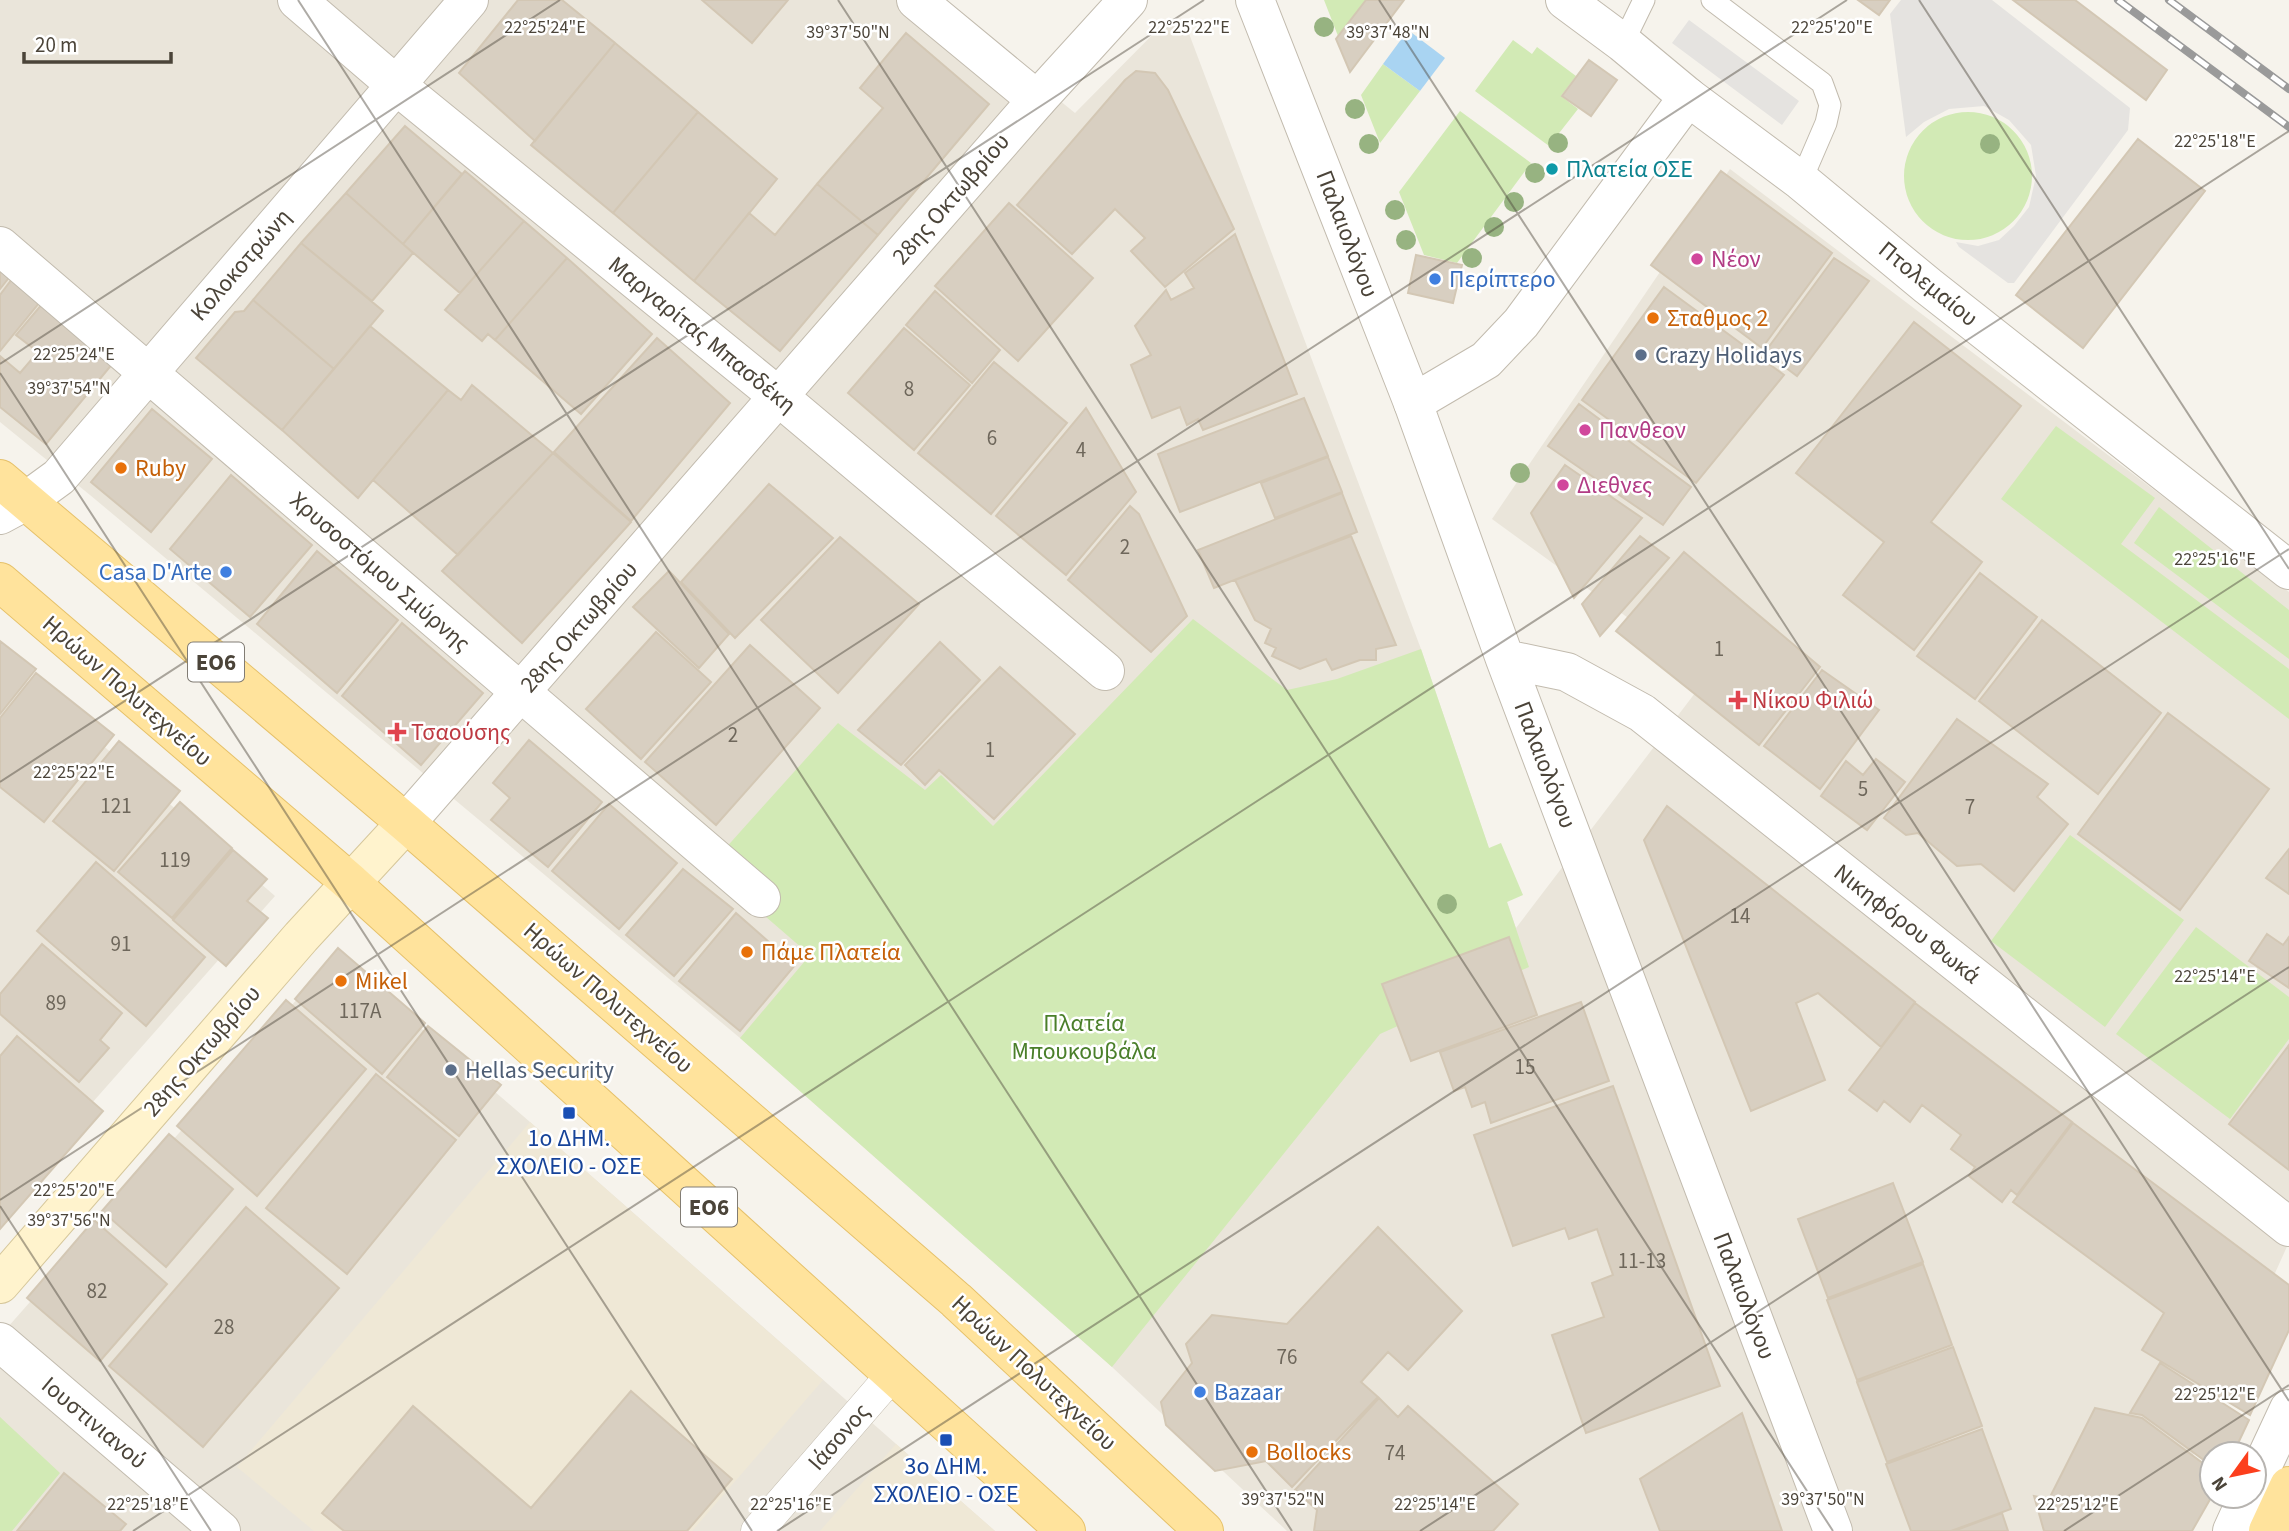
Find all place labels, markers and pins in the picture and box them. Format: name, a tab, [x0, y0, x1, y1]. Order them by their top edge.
place label: Πλατεία ΟΣΕ	[1566, 152, 1693, 187]
marker: Πλατεία ΟΣΕ	[1544, 161, 1560, 177]
place label: Νέον	[1711, 242, 1761, 277]
marker: Νέον	[1689, 251, 1705, 267]
place label: Περίπτερο	[1449, 262, 1556, 297]
marker: Περίπτερο	[1427, 271, 1443, 287]
place label: Σταθμος 2	[1667, 301, 1768, 336]
marker: Σταθμος 2	[1645, 310, 1661, 326]
place label: Crazy Holidays	[1655, 338, 1802, 373]
marker: Crazy Holidays	[1633, 347, 1649, 363]
place label: Πανθεον	[1599, 413, 1686, 448]
marker: Πανθεον	[1577, 422, 1593, 438]
place label: Ruby	[135, 451, 186, 486]
marker: Ruby	[113, 460, 129, 476]
place label: Διεθνες	[1577, 468, 1652, 503]
marker: Διεθνες	[1555, 477, 1571, 493]
place label: Casa D'Arte	[99, 555, 212, 590]
marker: Casa D'Arte	[218, 564, 234, 580]
place label: Νίκου Φιλιώ	[1752, 683, 1873, 718]
marker: Νίκου Φιλιώ	[1730, 692, 1746, 708]
place label: Τσαούσης	[411, 715, 510, 750]
marker: Τσαούσης	[389, 724, 405, 740]
place label: Πάμε Πλατεία	[761, 935, 901, 970]
marker: Πάμε Πλατεία	[739, 944, 755, 960]
place label: Mikel	[355, 964, 408, 999]
marker: Mikel	[333, 973, 349, 989]
place label: Hellas Security	[465, 1053, 614, 1088]
marker: Hellas Security	[443, 1062, 459, 1078]
marker: 1ο ΔΗΜ. ΣΧΟΛΕΙΟ - ΟΣΕ	[561, 1105, 577, 1121]
place label: 1ο ΔΗΜ. ΣΧΟΛΕΙΟ - ΟΣΕ	[496, 1121, 642, 1184]
place label: Bazaar	[1214, 1375, 1283, 1410]
marker: Bazaar	[1192, 1384, 1208, 1400]
marker: 3o ΔΗΜ. ΣΧΟΛΕΙΟ - ΟΣΕ	[938, 1432, 954, 1448]
place label: Bollocks	[1266, 1435, 1351, 1470]
marker: Bollocks	[1244, 1444, 1260, 1460]
place label: 3o ΔΗΜ. ΣΧΟΛΕΙΟ - ΟΣΕ	[873, 1449, 1019, 1512]

